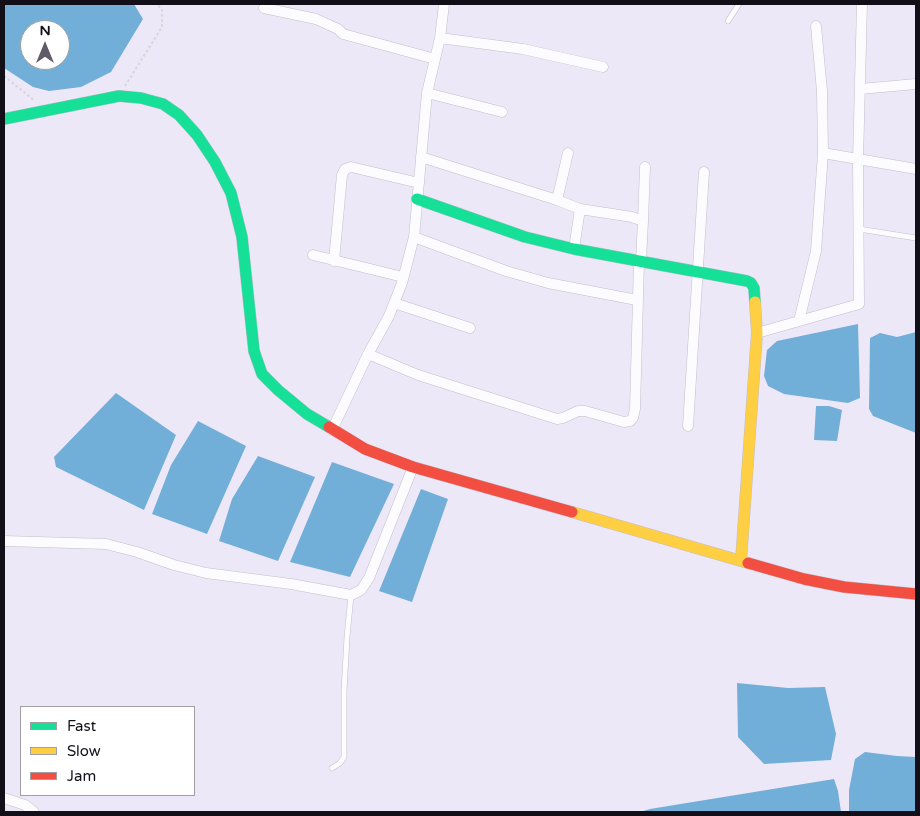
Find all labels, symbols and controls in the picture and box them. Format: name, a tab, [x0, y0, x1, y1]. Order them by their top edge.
north arrow	[20, 20, 70, 70]
text: N	[39, 22, 51, 39]
legend	[20, 706, 195, 796]
text: Fast	[67, 717, 96, 735]
text: Slow	[67, 742, 101, 760]
text: Jam	[67, 767, 96, 785]

